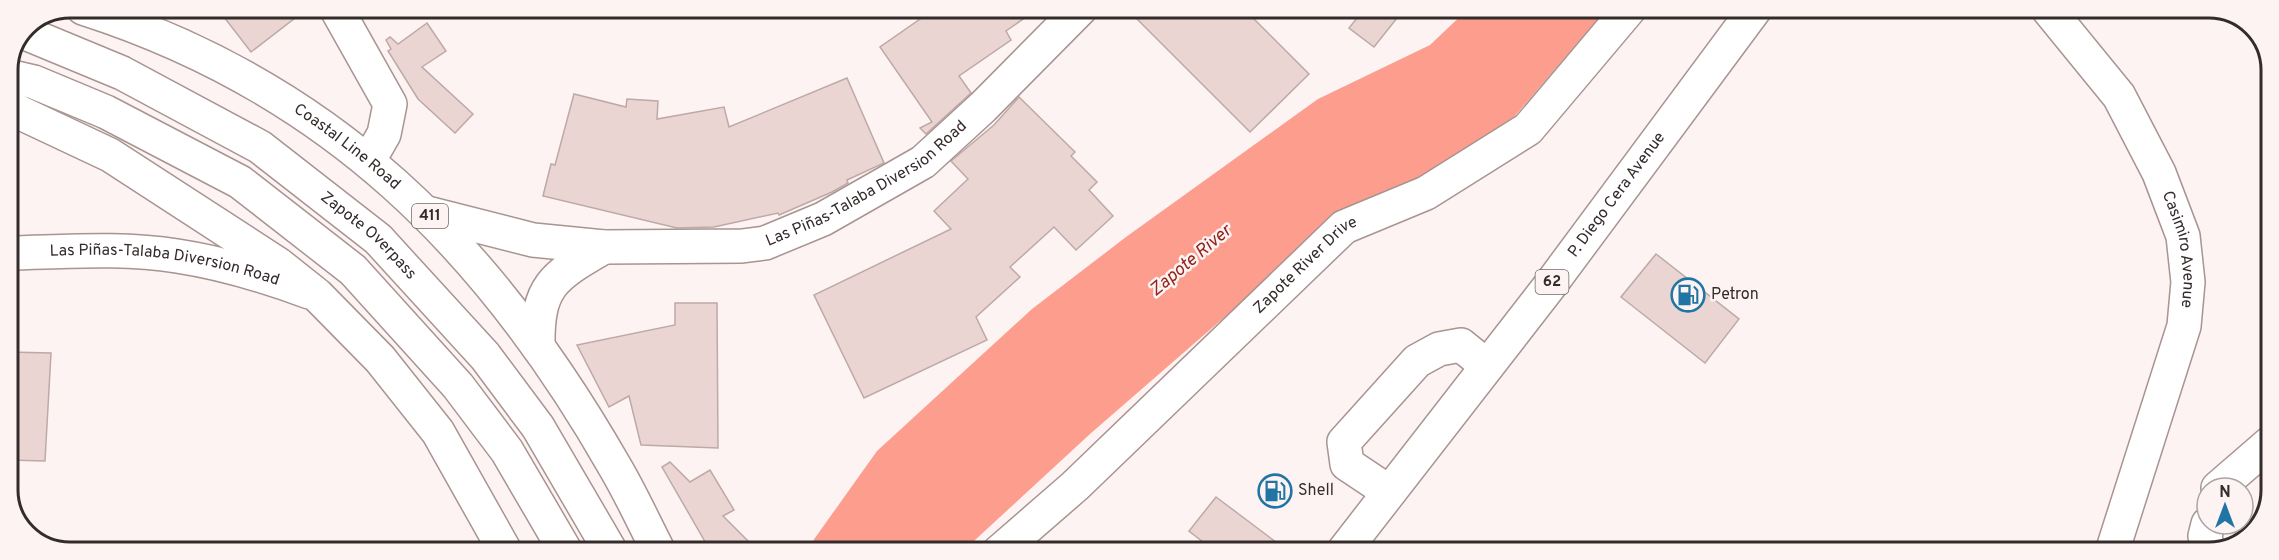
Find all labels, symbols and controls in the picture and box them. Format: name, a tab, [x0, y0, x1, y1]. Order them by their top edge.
street label: Coastal Line Road	[290, 100, 404, 194]
street label: Las Piñas-Talaba Diversion Road	[763, 117, 971, 252]
street label: P. Diego Cera Avenue	[1564, 128, 1670, 262]
street label: Zapote Overpass	[316, 188, 420, 284]
street label: Casimiro Avenue	[2157, 188, 2198, 309]
road number: 411	[412, 204, 448, 228]
street label: Zapote River Drive	[1250, 213, 1360, 319]
water label: Zapote River	[1145, 219, 1238, 302]
street label: Las Piñas-Talaba Diversion Road	[49, 241, 282, 291]
road number: 62	[1536, 270, 1568, 294]
fuel station icon: Petron	[1670, 277, 1706, 313]
place label: Petron	[1711, 285, 1759, 305]
fuel station icon: Shell	[1257, 473, 1293, 509]
north arrow	[2195, 476, 2255, 536]
place label: Shell	[1298, 481, 1334, 501]
text: N	[2219, 483, 2231, 503]

